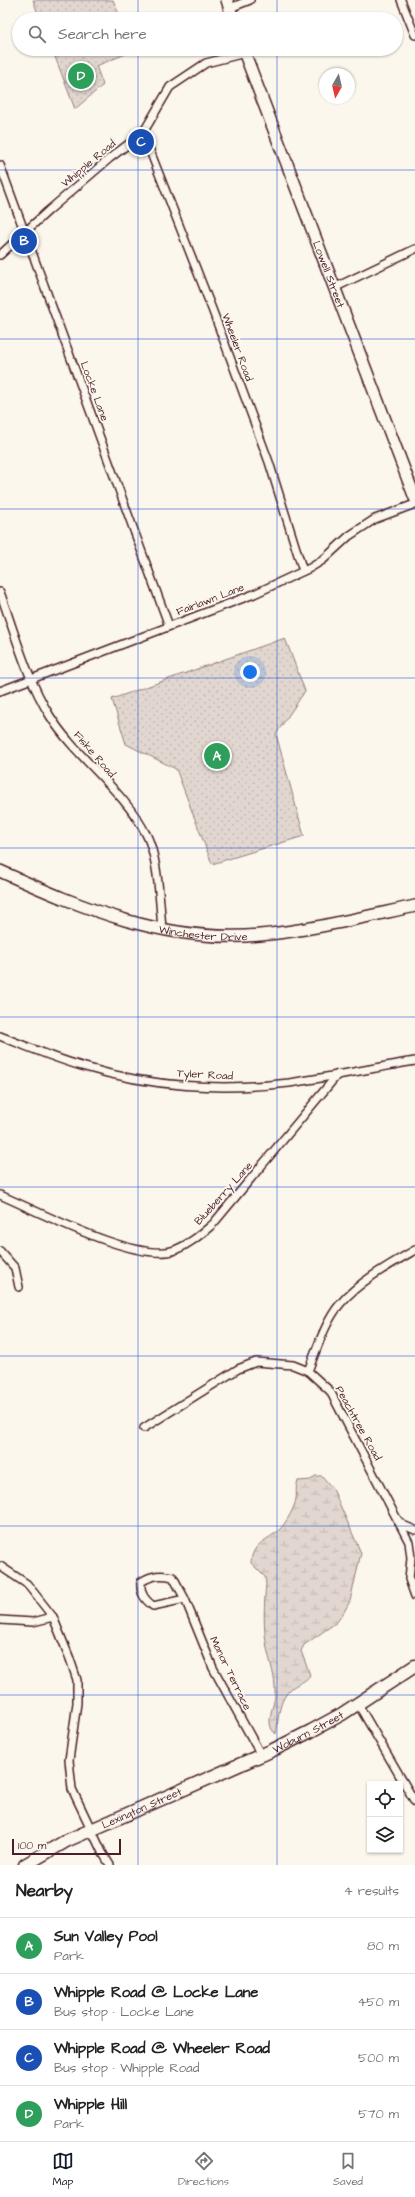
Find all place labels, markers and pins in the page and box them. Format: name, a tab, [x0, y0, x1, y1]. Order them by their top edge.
pin: D	[68, 61, 94, 91]
pin: C	[128, 127, 154, 157]
pin: B	[11, 226, 37, 256]
pin: A	[204, 741, 230, 771]

